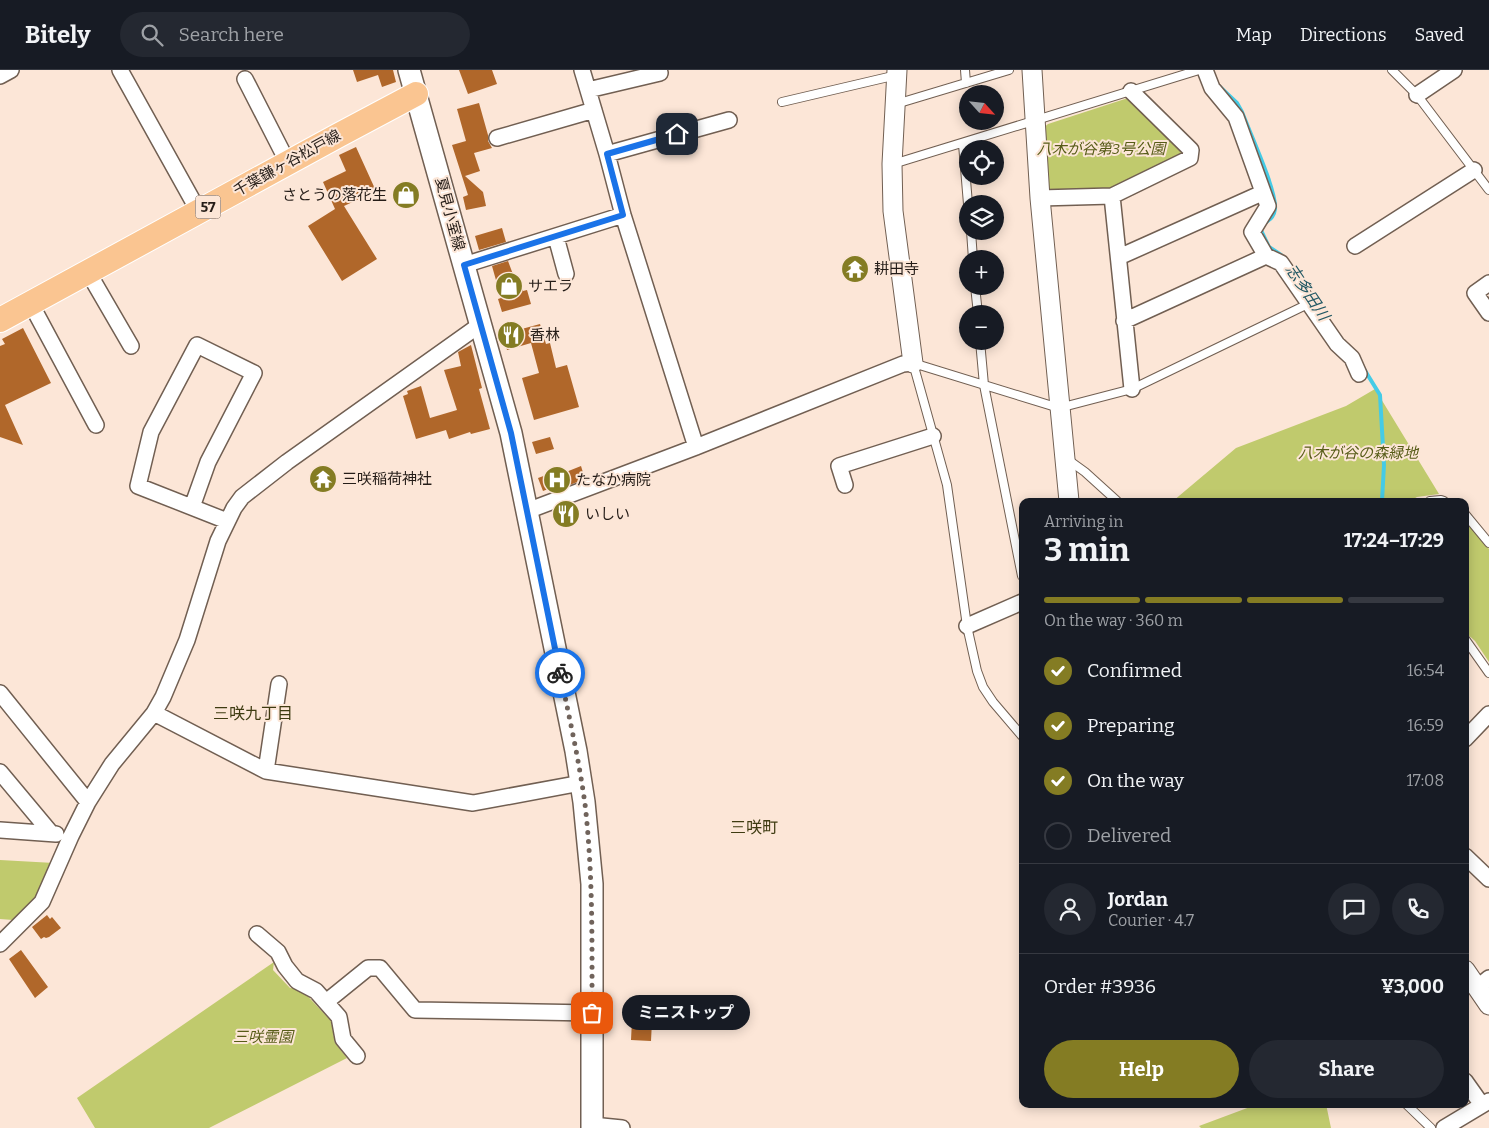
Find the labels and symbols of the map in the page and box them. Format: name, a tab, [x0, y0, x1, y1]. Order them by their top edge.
north arrow	[959, 85, 1004, 130]
pin	[656, 113, 698, 155]
street label: 千葉鎌ヶ谷松戸線	[230, 126, 344, 200]
park label: 八木が谷第3号公園	[1037, 140, 1167, 158]
street label: 夏見小室線	[432, 175, 468, 253]
shop icon: さとうの落花生	[391, 180, 421, 210]
place label: さとうの落花生	[282, 186, 387, 204]
road number: 57	[196, 195, 220, 218]
temple icon: 耕田寺	[840, 254, 870, 284]
place label: 耕田寺	[874, 260, 919, 278]
water label: 志多田川	[1282, 260, 1334, 326]
shop icon: サエラ	[494, 271, 524, 301]
place label: サエラ	[528, 277, 573, 295]
restaurant icon: 香林	[496, 320, 526, 350]
place label: 香林	[530, 326, 560, 344]
park label: 八木が谷の森緑地	[1298, 444, 1420, 462]
temple icon: 三咲稲荷神社	[308, 464, 338, 494]
hospital icon: たなか病院	[542, 465, 572, 495]
place label: 三咲稲荷神社	[342, 470, 432, 488]
place label: たなか病院	[576, 471, 651, 489]
restaurant icon: いしい	[551, 499, 581, 529]
place label: いしい	[585, 505, 630, 523]
courier	[535, 648, 585, 698]
district label: 三咲九丁目	[213, 704, 293, 723]
district label: 三咲町	[730, 818, 778, 837]
pin	[571, 992, 613, 1034]
callout: ミニストップ	[622, 996, 750, 1030]
park label: 三咲霊園	[233, 1028, 295, 1046]

